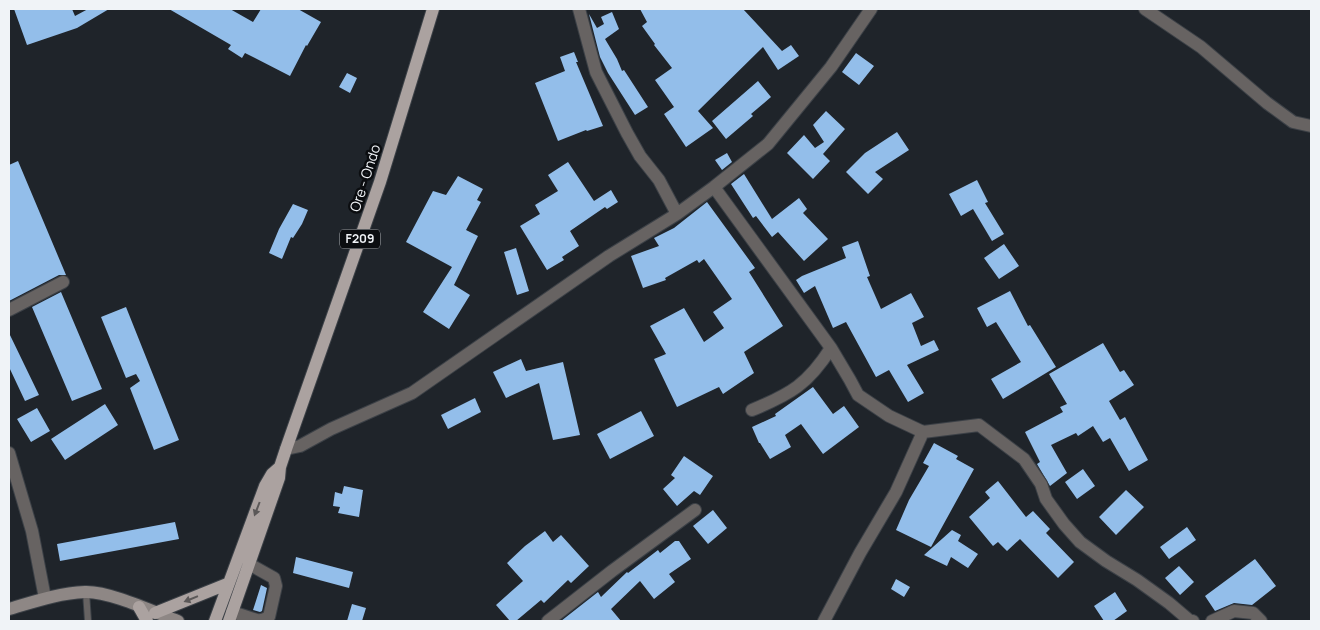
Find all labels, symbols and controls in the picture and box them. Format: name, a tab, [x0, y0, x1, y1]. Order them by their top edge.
street label: Ore - Ondo	[345, 142, 384, 214]
road number: F209	[340, 230, 380, 248]
one-way arrow	[252, 501, 260, 516]
one-way arrow	[184, 596, 198, 604]

